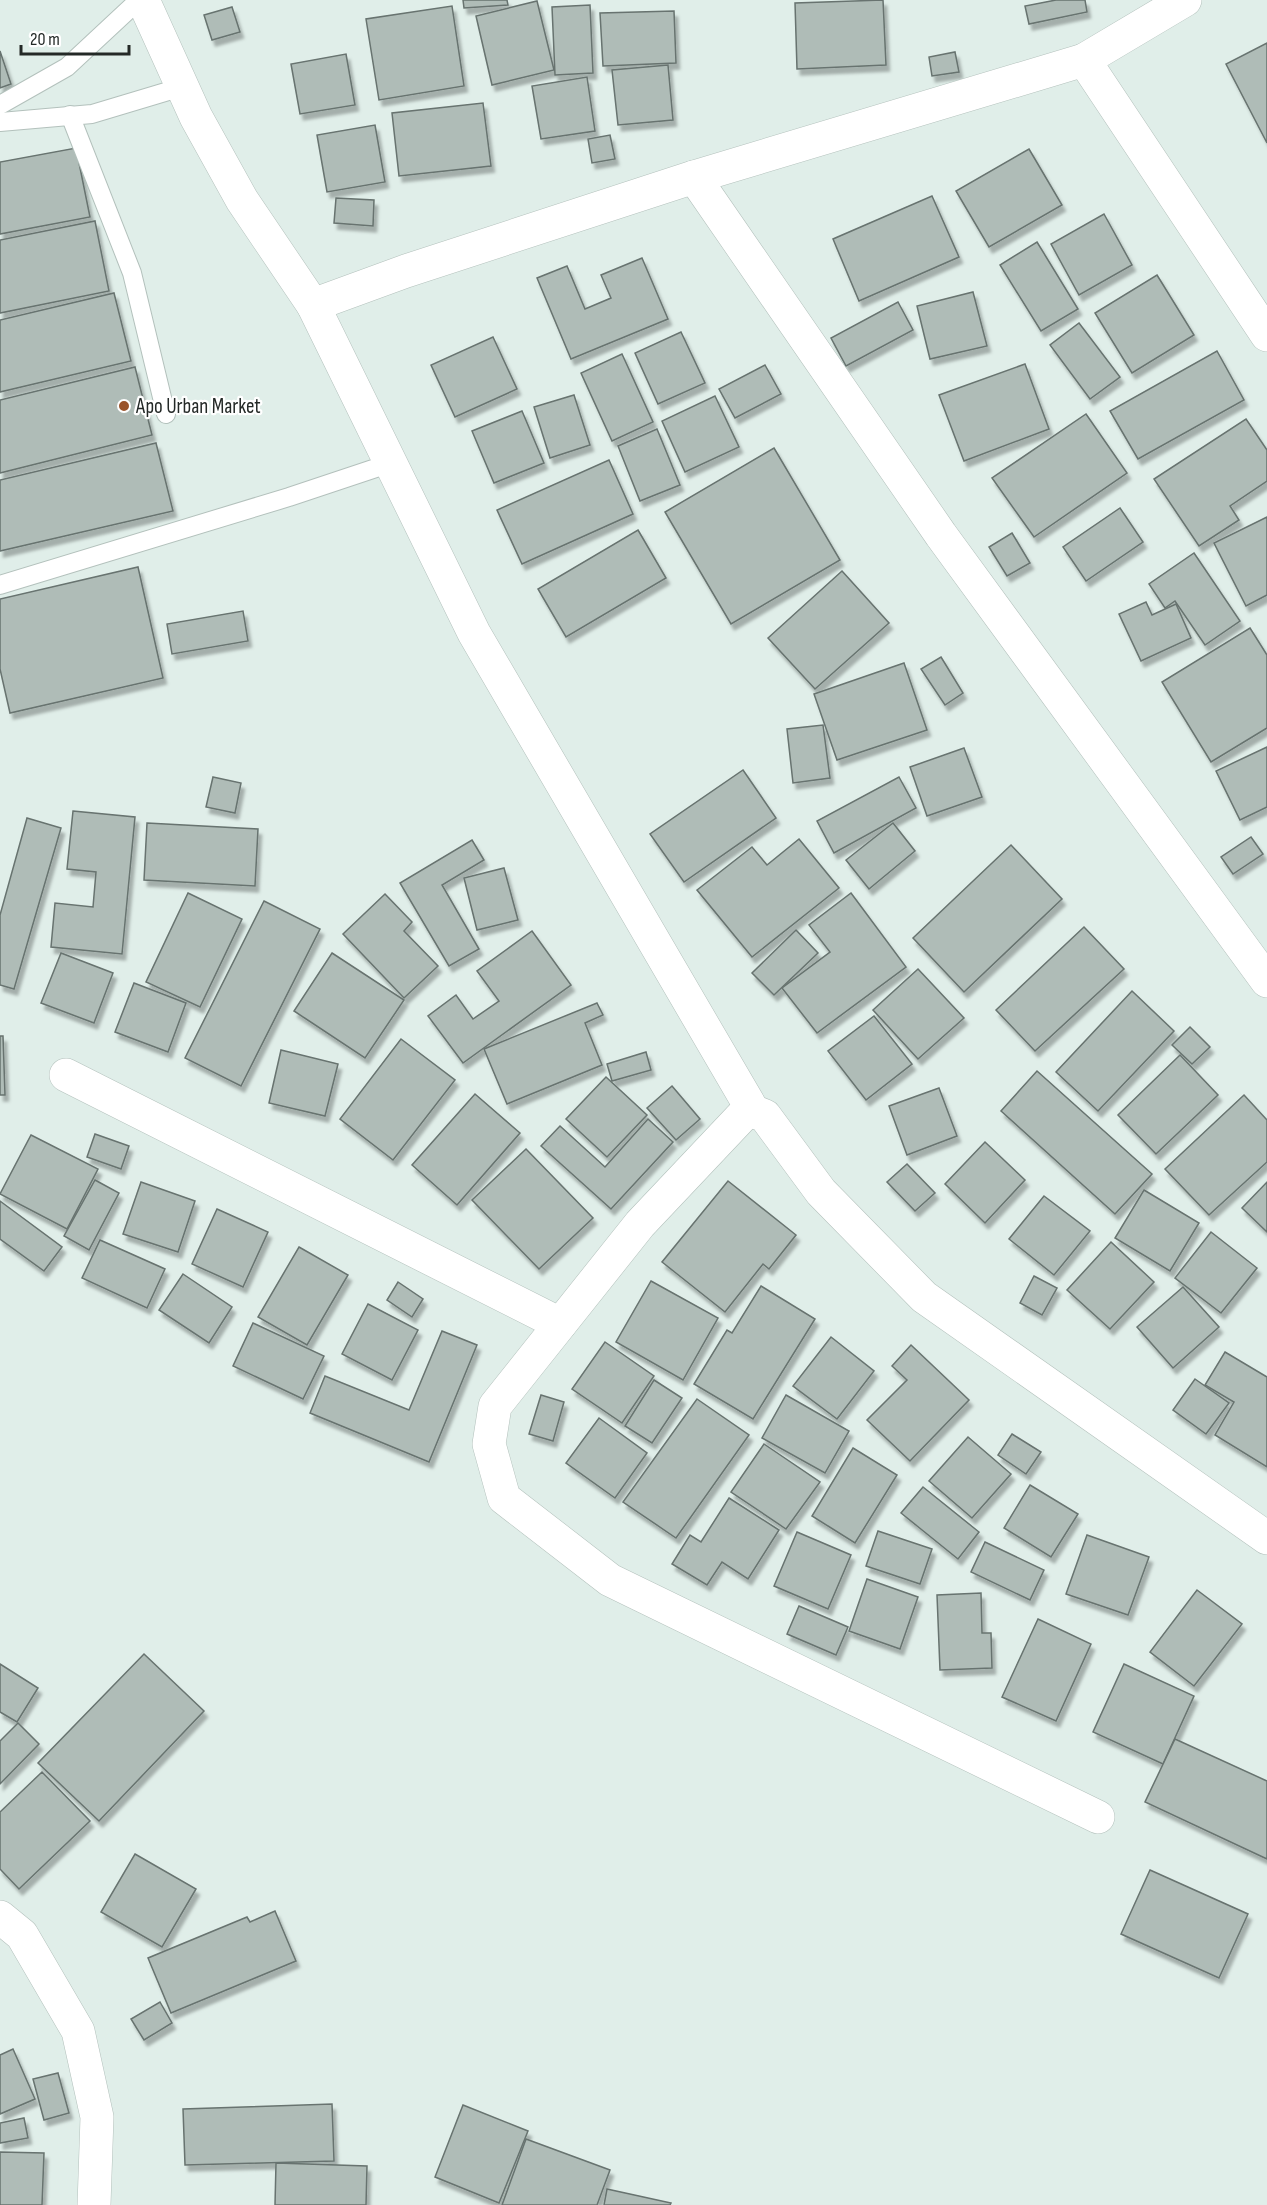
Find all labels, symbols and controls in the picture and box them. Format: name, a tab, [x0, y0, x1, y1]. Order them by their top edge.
scale bar	[21, 18, 129, 56]
text: 20 m	[30, 29, 60, 50]
place label: Apo Urban Market	[135, 394, 261, 419]
marker: Apo Urban Market	[117, 399, 131, 413]

